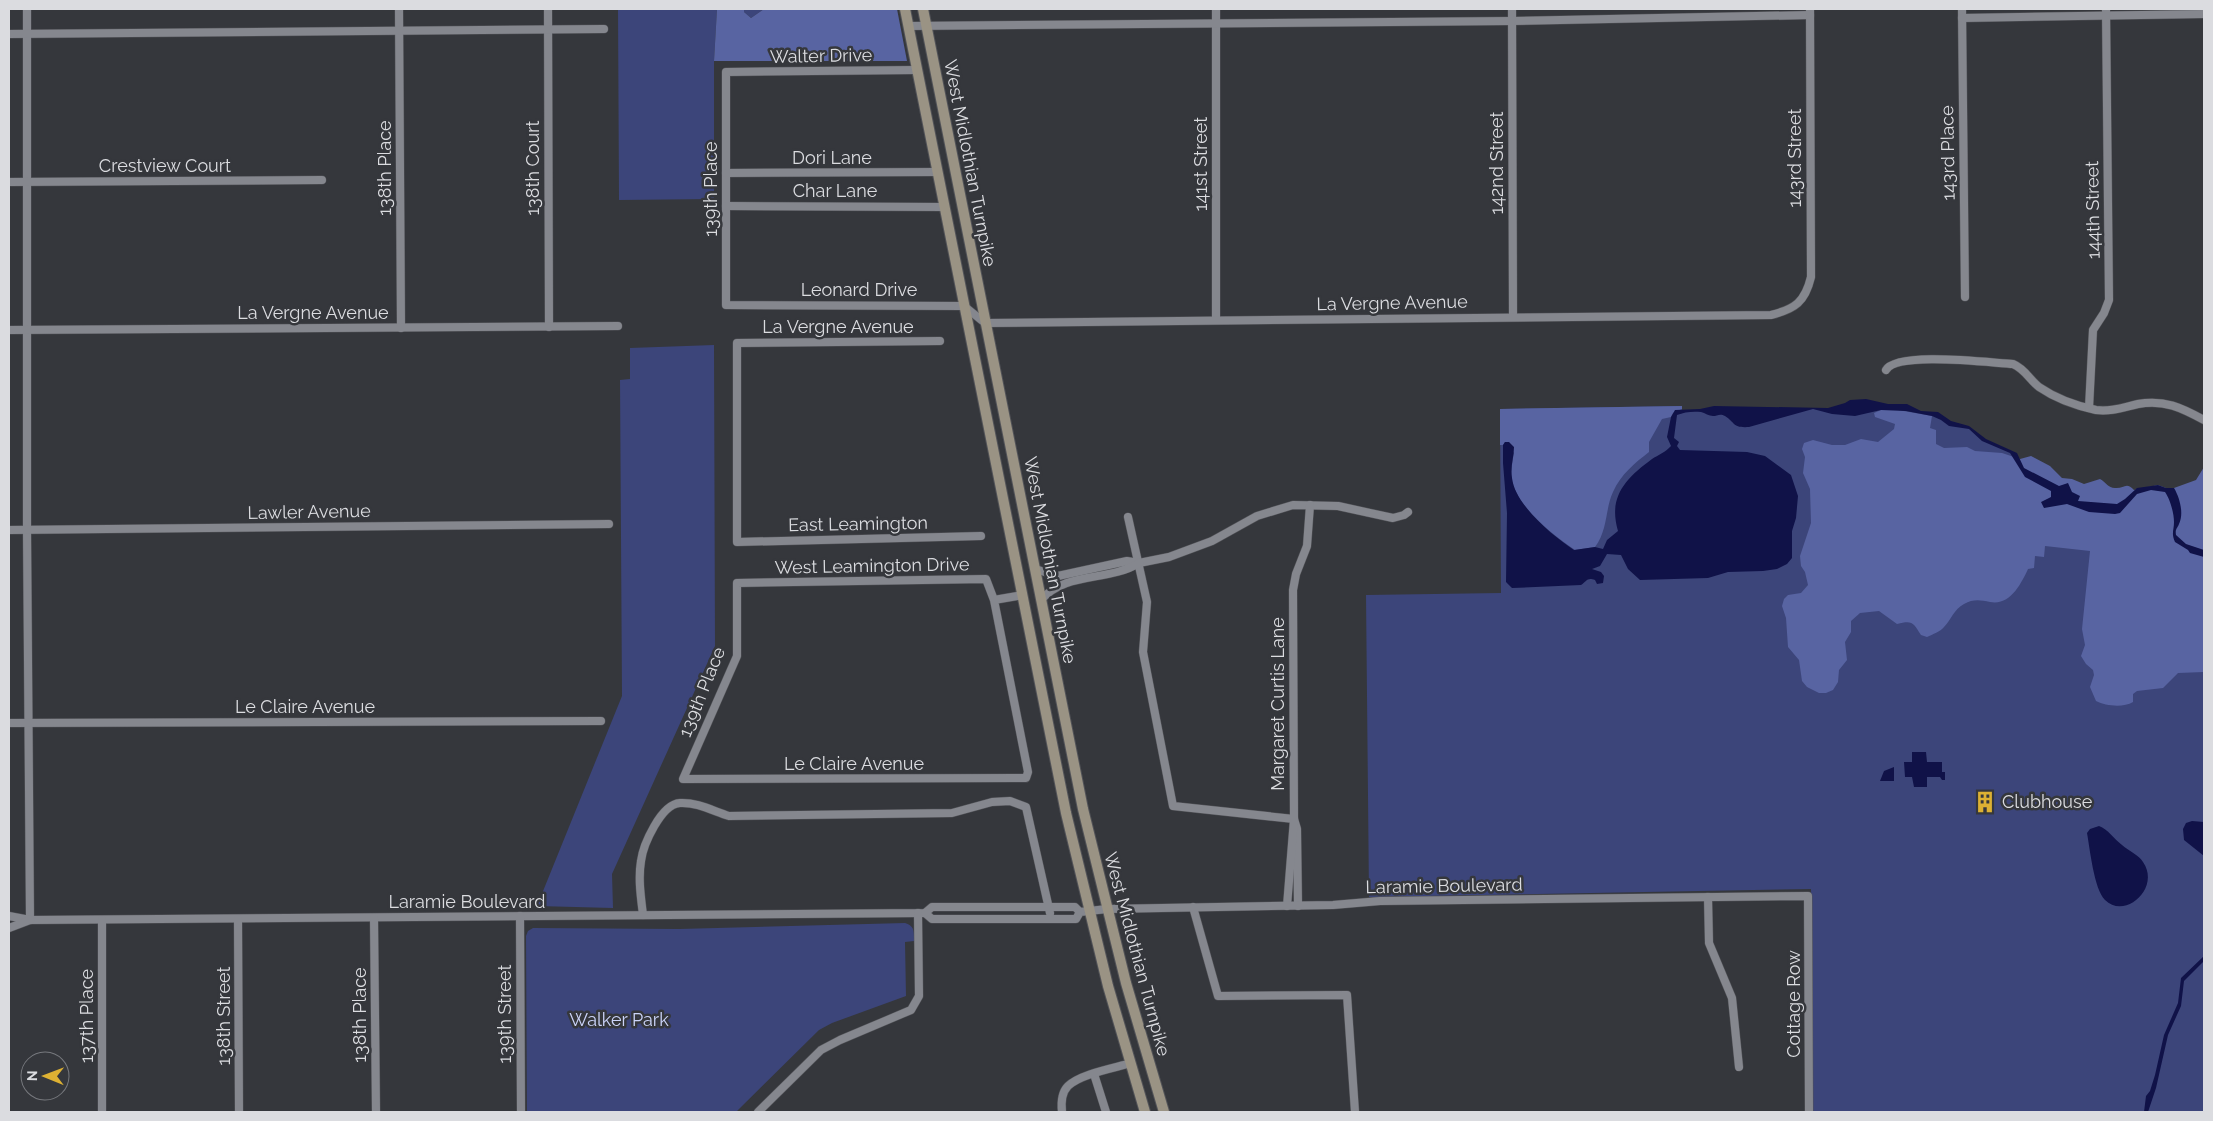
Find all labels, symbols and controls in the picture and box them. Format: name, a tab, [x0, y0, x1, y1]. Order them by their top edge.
street label: Walter Drive	[770, 44, 873, 67]
street label: West Midlothian Turnpike	[940, 58, 1001, 269]
street label: 143rd Place	[1936, 105, 1959, 201]
street label: 143rd Street	[1784, 109, 1805, 207]
street label: 142nd Street	[1486, 111, 1507, 215]
street label: 141st Street	[1190, 117, 1211, 211]
street label: 138th Place	[374, 120, 395, 216]
street label: 138th Court	[522, 120, 543, 216]
street label: 139th Place	[700, 141, 721, 237]
street label: Dori Lane	[792, 147, 872, 168]
street label: Crestview Court	[99, 155, 231, 176]
street label: 144th Street	[2081, 161, 2104, 259]
street label: Char Lane	[793, 180, 878, 201]
street label: Leonard Drive	[801, 279, 918, 300]
street label: La Vergne Avenue	[1316, 291, 1468, 314]
street label: La Vergne Avenue	[237, 302, 389, 323]
street label: La Vergne Avenue	[762, 316, 914, 337]
street label: West Midlothian Turnpike	[1020, 455, 1081, 666]
street label: Lawler Avenue	[247, 500, 371, 523]
street label: East Leamington	[788, 512, 928, 535]
street label: West Leamington Drive	[774, 553, 970, 578]
street label: Margaret Curtis Lane	[1267, 617, 1288, 791]
street label: 139th Place	[674, 643, 729, 740]
street label: Le Claire Avenue	[235, 696, 376, 717]
street label: Le Claire Avenue	[784, 753, 925, 774]
building icon: Clubhouse	[1972, 789, 1998, 815]
place label: Clubhouse	[2002, 791, 2093, 812]
street label: West Midlothian Turnpike	[1100, 850, 1175, 1059]
street label: Laramie Boulevard	[1365, 874, 1523, 897]
street label: Laramie Boulevard	[388, 891, 546, 912]
street label: Cottage Row	[1783, 950, 1804, 1058]
street label: 139th Street	[494, 965, 515, 1063]
street label: 138th Street	[213, 966, 234, 1066]
street label: 138th Place	[349, 967, 370, 1063]
street label: 137th Place	[76, 968, 97, 1063]
park label: Walker Park	[569, 1009, 669, 1030]
north arrow	[20, 1051, 70, 1101]
text: N	[24, 1070, 40, 1081]

